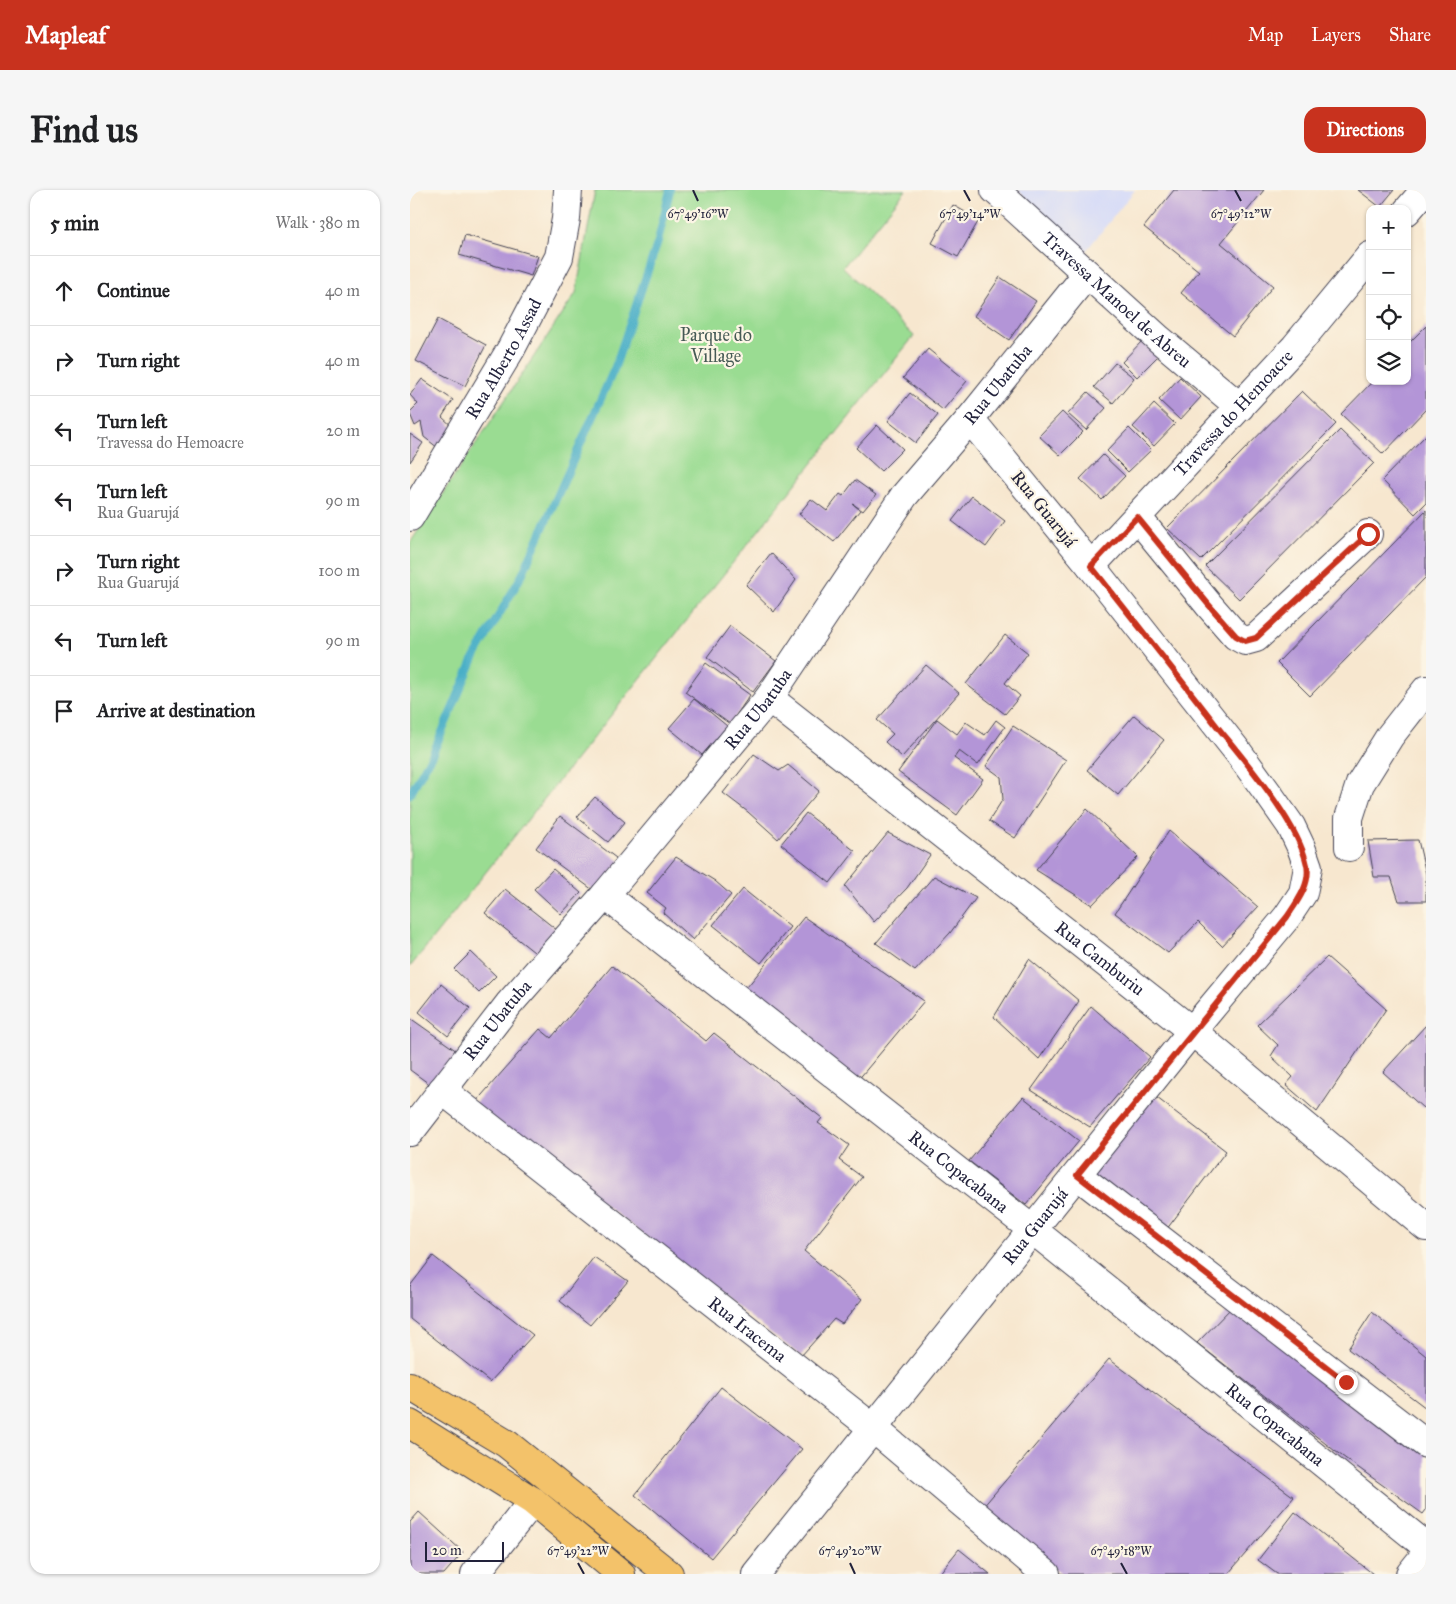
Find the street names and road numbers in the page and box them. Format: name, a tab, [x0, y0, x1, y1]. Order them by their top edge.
street label: Travessa Manoel de Abreu	[1038, 227, 1196, 373]
street label: Rua Alberto Assad	[461, 295, 546, 423]
street label: Rua Ubatuba	[959, 340, 1037, 429]
street label: Travessa do Hemoacre	[1169, 345, 1298, 481]
street label: Rua Guarujá	[1006, 466, 1082, 552]
street label: Rua Ubatuba	[720, 664, 797, 754]
street label: Rua Camburiu	[1051, 916, 1149, 1001]
street label: Rua Ubatuba	[459, 975, 536, 1065]
street label: Rua Copacabana	[904, 1126, 1013, 1218]
street label: Rua Guarujá	[998, 1183, 1073, 1269]
street label: Rua Iracema	[704, 1292, 791, 1367]
street label: Rua Copacabana	[1221, 1378, 1329, 1471]

